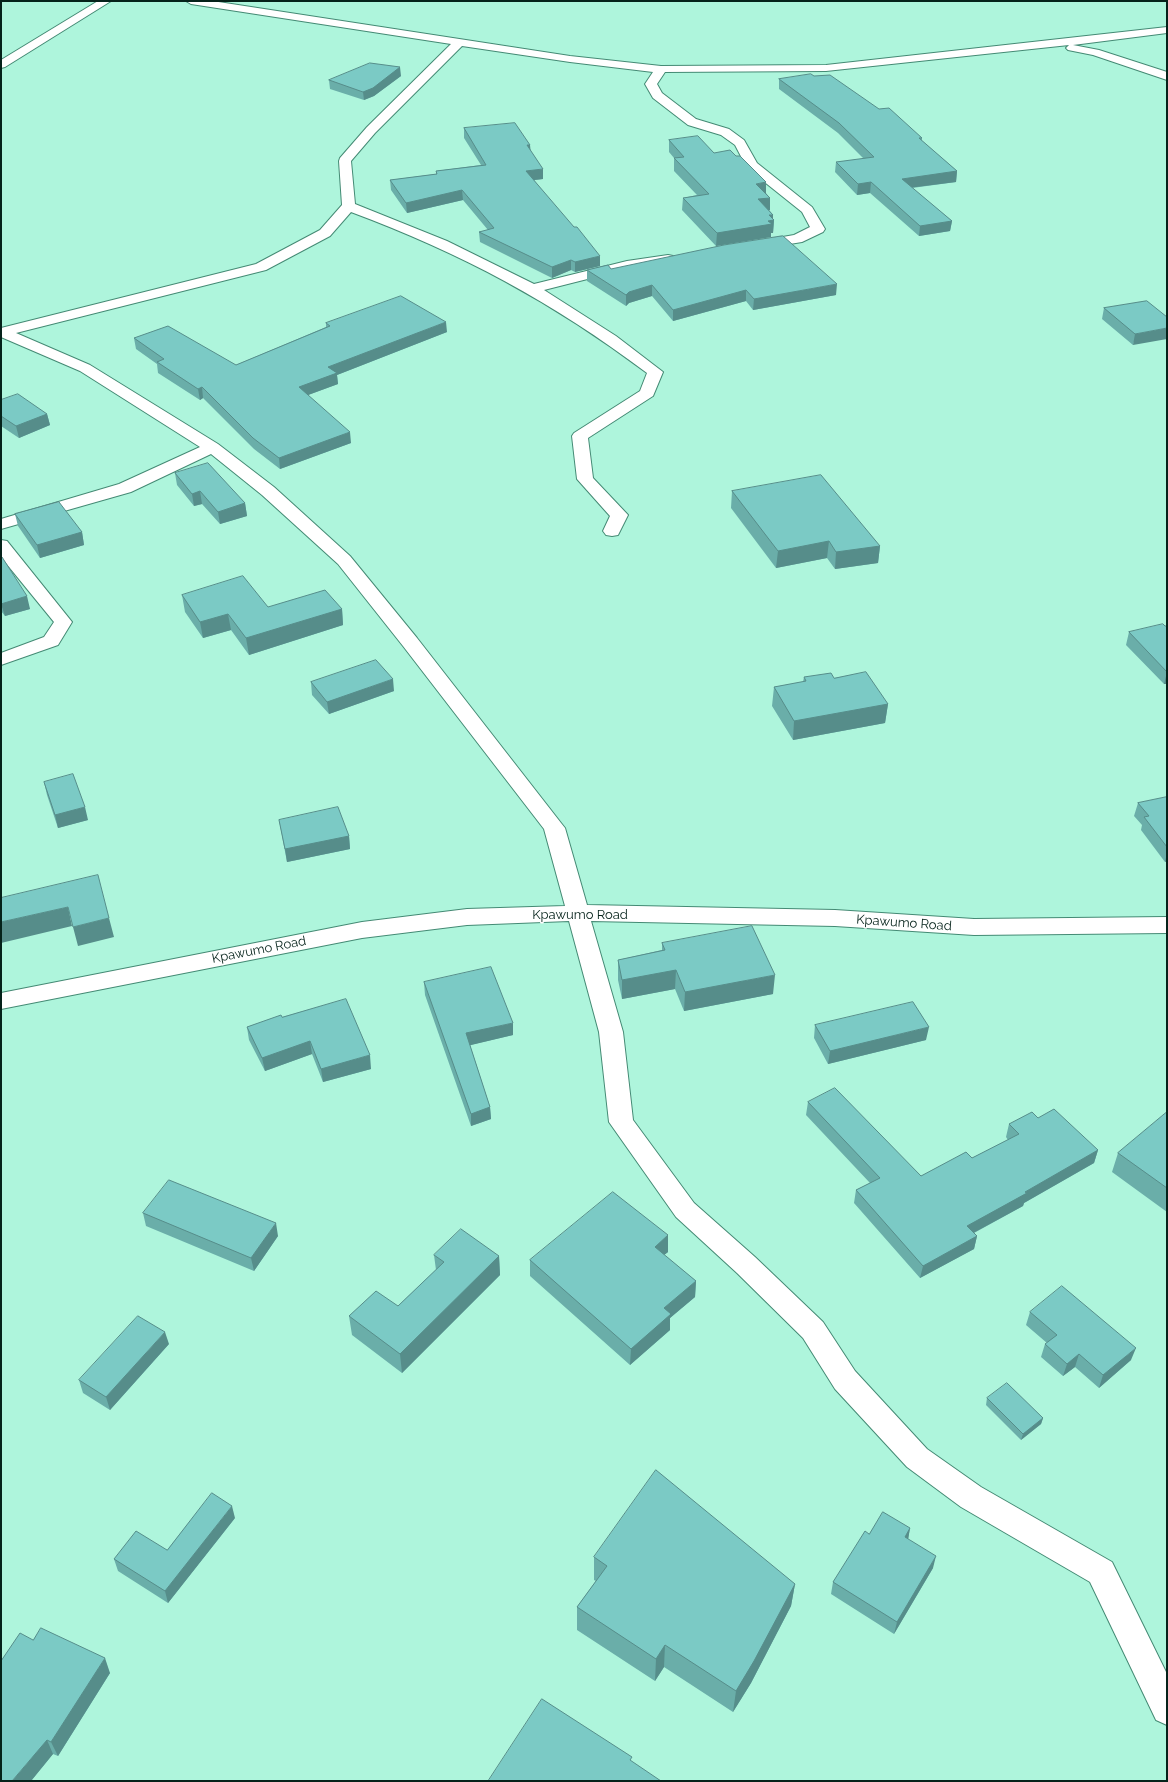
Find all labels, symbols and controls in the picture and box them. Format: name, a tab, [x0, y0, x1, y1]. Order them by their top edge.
street label: Kpawumo Road	[532, 907, 628, 923]
street label: Kpawumo Road	[856, 912, 952, 934]
street label: Kpawumo Road	[211, 933, 307, 967]

